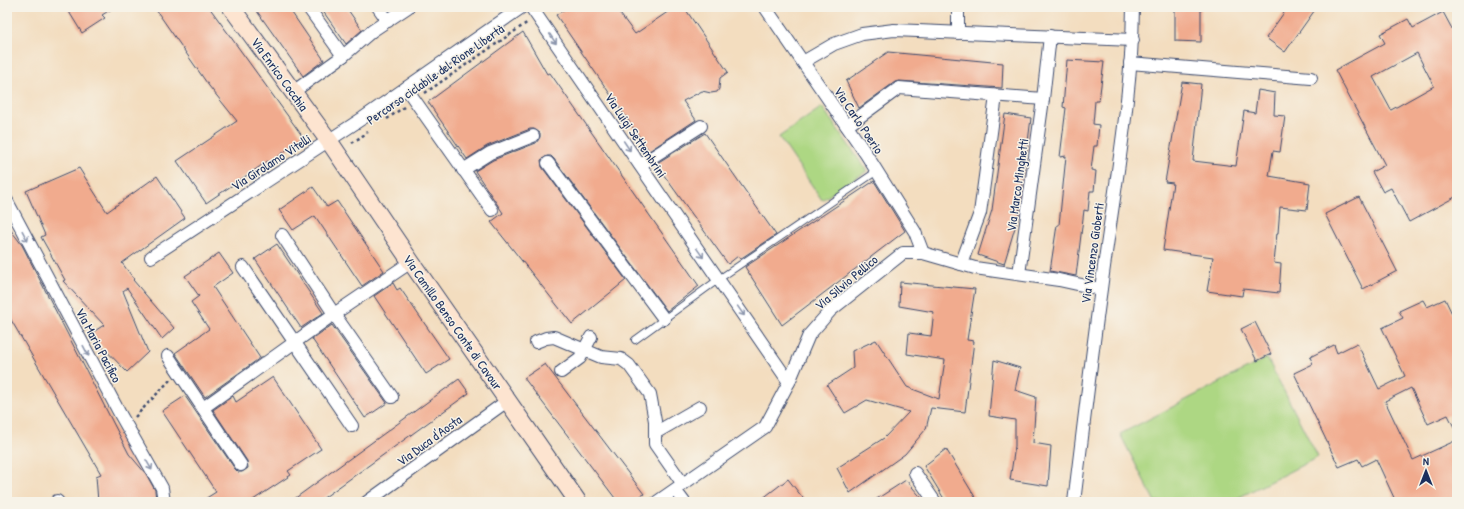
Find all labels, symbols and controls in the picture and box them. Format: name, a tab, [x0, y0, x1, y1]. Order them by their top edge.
street label: Percorso ciclabile del Rione Libertà	[363, 20, 507, 128]
street label: Via Enrico Cocchia	[247, 33, 313, 115]
one-way arrow	[549, 33, 557, 44]
street label: Via Carlo Poerio	[830, 83, 888, 157]
street label: Via Luigi Settembrini	[601, 89, 671, 181]
street label: Via Girolamo Vitelli	[228, 129, 314, 195]
street label: Via Marco Minghetti	[1002, 137, 1032, 233]
one-way arrow	[623, 140, 631, 151]
street label: Via Vincenzo Gioberti	[1076, 201, 1108, 305]
one-way arrow	[22, 230, 29, 242]
one-way arrow	[696, 247, 704, 258]
street label: Via Silvio Pellico	[811, 250, 881, 314]
street label: Via Camillo Benso Conte di Cavour	[399, 251, 507, 393]
street label: Via Maria Pacifico	[72, 305, 126, 385]
one-way arrow	[737, 306, 745, 317]
one-way arrow	[83, 345, 90, 357]
street label: Via Duca d'Aosta	[393, 410, 465, 470]
north arrow	[1406, 451, 1446, 491]
text: N	[1423, 454, 1429, 468]
one-way arrow	[145, 459, 153, 471]

